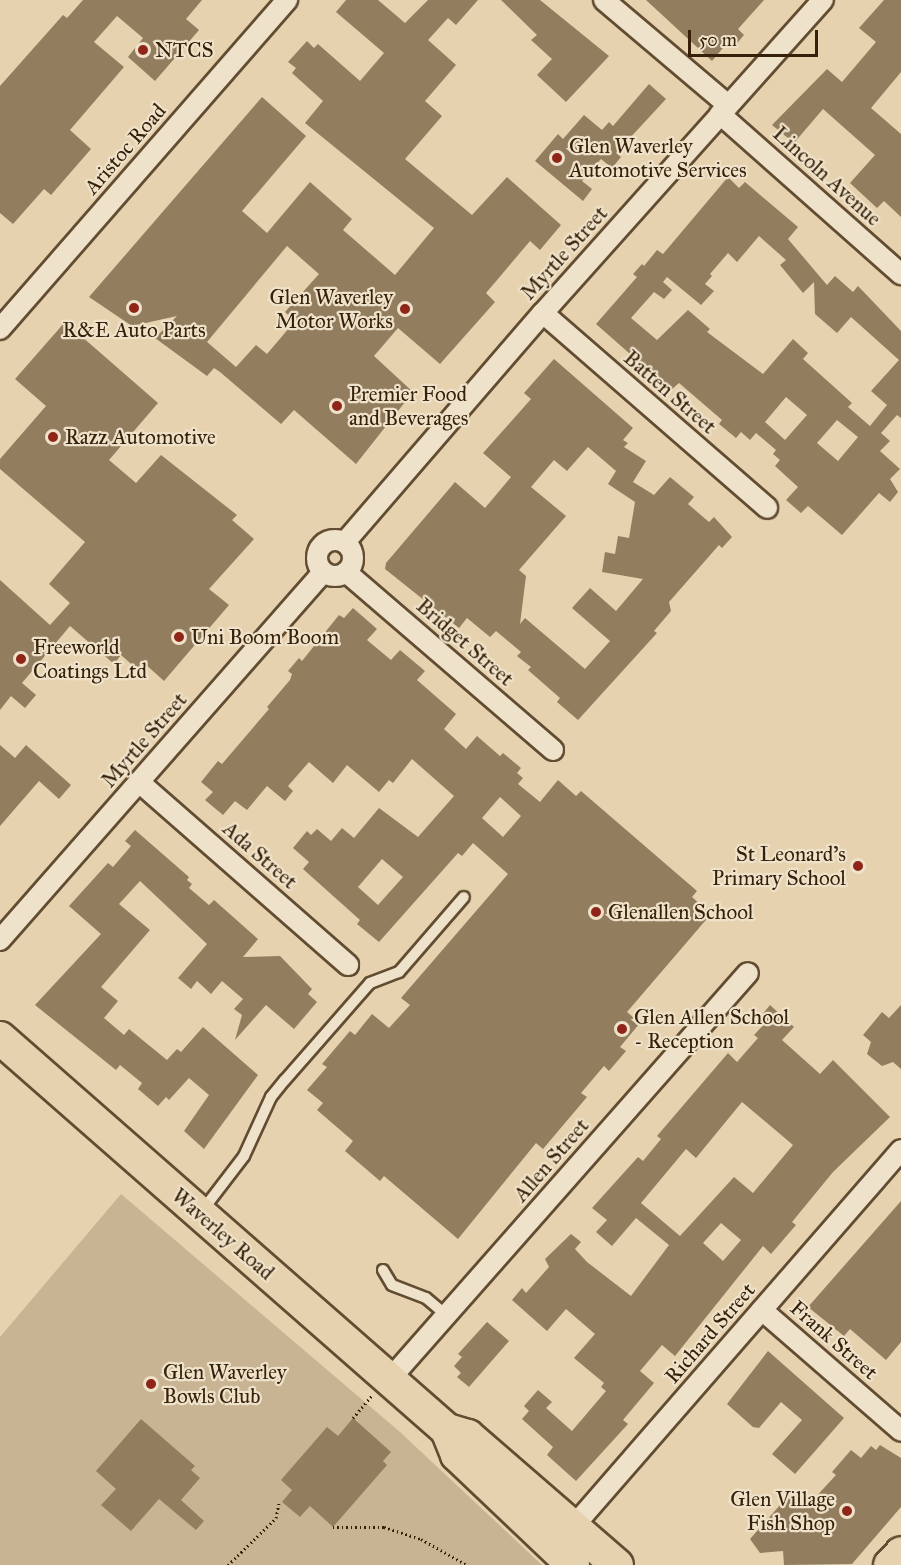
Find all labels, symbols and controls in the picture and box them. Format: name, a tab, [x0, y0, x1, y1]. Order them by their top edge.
scale bar	[691, 18, 822, 56]
text: 50 m	[699, 29, 737, 51]
place label: NTCS	[155, 37, 214, 63]
marker: NTCS	[136, 43, 150, 57]
street label: Aristoc Road	[79, 99, 171, 199]
street label: Lincoln Avenue	[768, 121, 886, 231]
place label: Glen Waverley Automotive Services	[569, 133, 747, 183]
marker: Glen Waverley Automotive Services	[550, 151, 564, 165]
street label: Myrtle Street	[515, 201, 613, 305]
place label: Glen Waverley Motor Works	[269, 284, 393, 334]
marker: R&E Auto Parts	[127, 301, 141, 315]
marker: Glen Waverley Motor Works	[398, 302, 412, 316]
place label: R&E Auto Parts	[62, 317, 206, 343]
street label: Batten Street	[619, 345, 721, 439]
place label: Premier Food and Beverages	[349, 381, 468, 431]
marker: Premier Food and Beverages	[330, 399, 344, 413]
place label: Razz Automotive	[65, 424, 216, 450]
marker: Razz Automotive	[46, 430, 60, 444]
street label: Bridget Street	[411, 593, 519, 691]
place label: Uni Boom Boom	[191, 624, 339, 650]
marker: Uni Boom Boom	[172, 630, 186, 644]
place label: Freeworld Coatings Ltd	[33, 634, 147, 684]
marker: Freeworld Coatings Ltd	[14, 652, 28, 666]
street label: Myrtle Street	[96, 687, 192, 793]
street label: Ada Street	[218, 816, 302, 894]
place label: St Leonard's Primary School	[712, 841, 846, 891]
marker: St Leonard's Primary School	[851, 859, 865, 873]
place label: Glenallen School	[608, 899, 753, 925]
marker: Glenallen School	[589, 905, 603, 919]
place label: Glen Allen School - Reception	[634, 1004, 789, 1054]
marker: Glen Allen School - Reception	[615, 1022, 629, 1036]
street label: Allen Street	[508, 1113, 594, 1207]
street label: Waverley Road	[167, 1183, 279, 1285]
street label: Richard Street	[660, 1278, 760, 1388]
street label: Frank Street	[785, 1295, 883, 1385]
place label: Glen Waverley Bowls Club	[163, 1359, 287, 1409]
marker: Glen Waverley Bowls Club	[144, 1377, 158, 1391]
place label: Glen Village Fish Shop	[730, 1486, 835, 1536]
marker: Glen Village Fish Shop	[840, 1504, 854, 1518]

